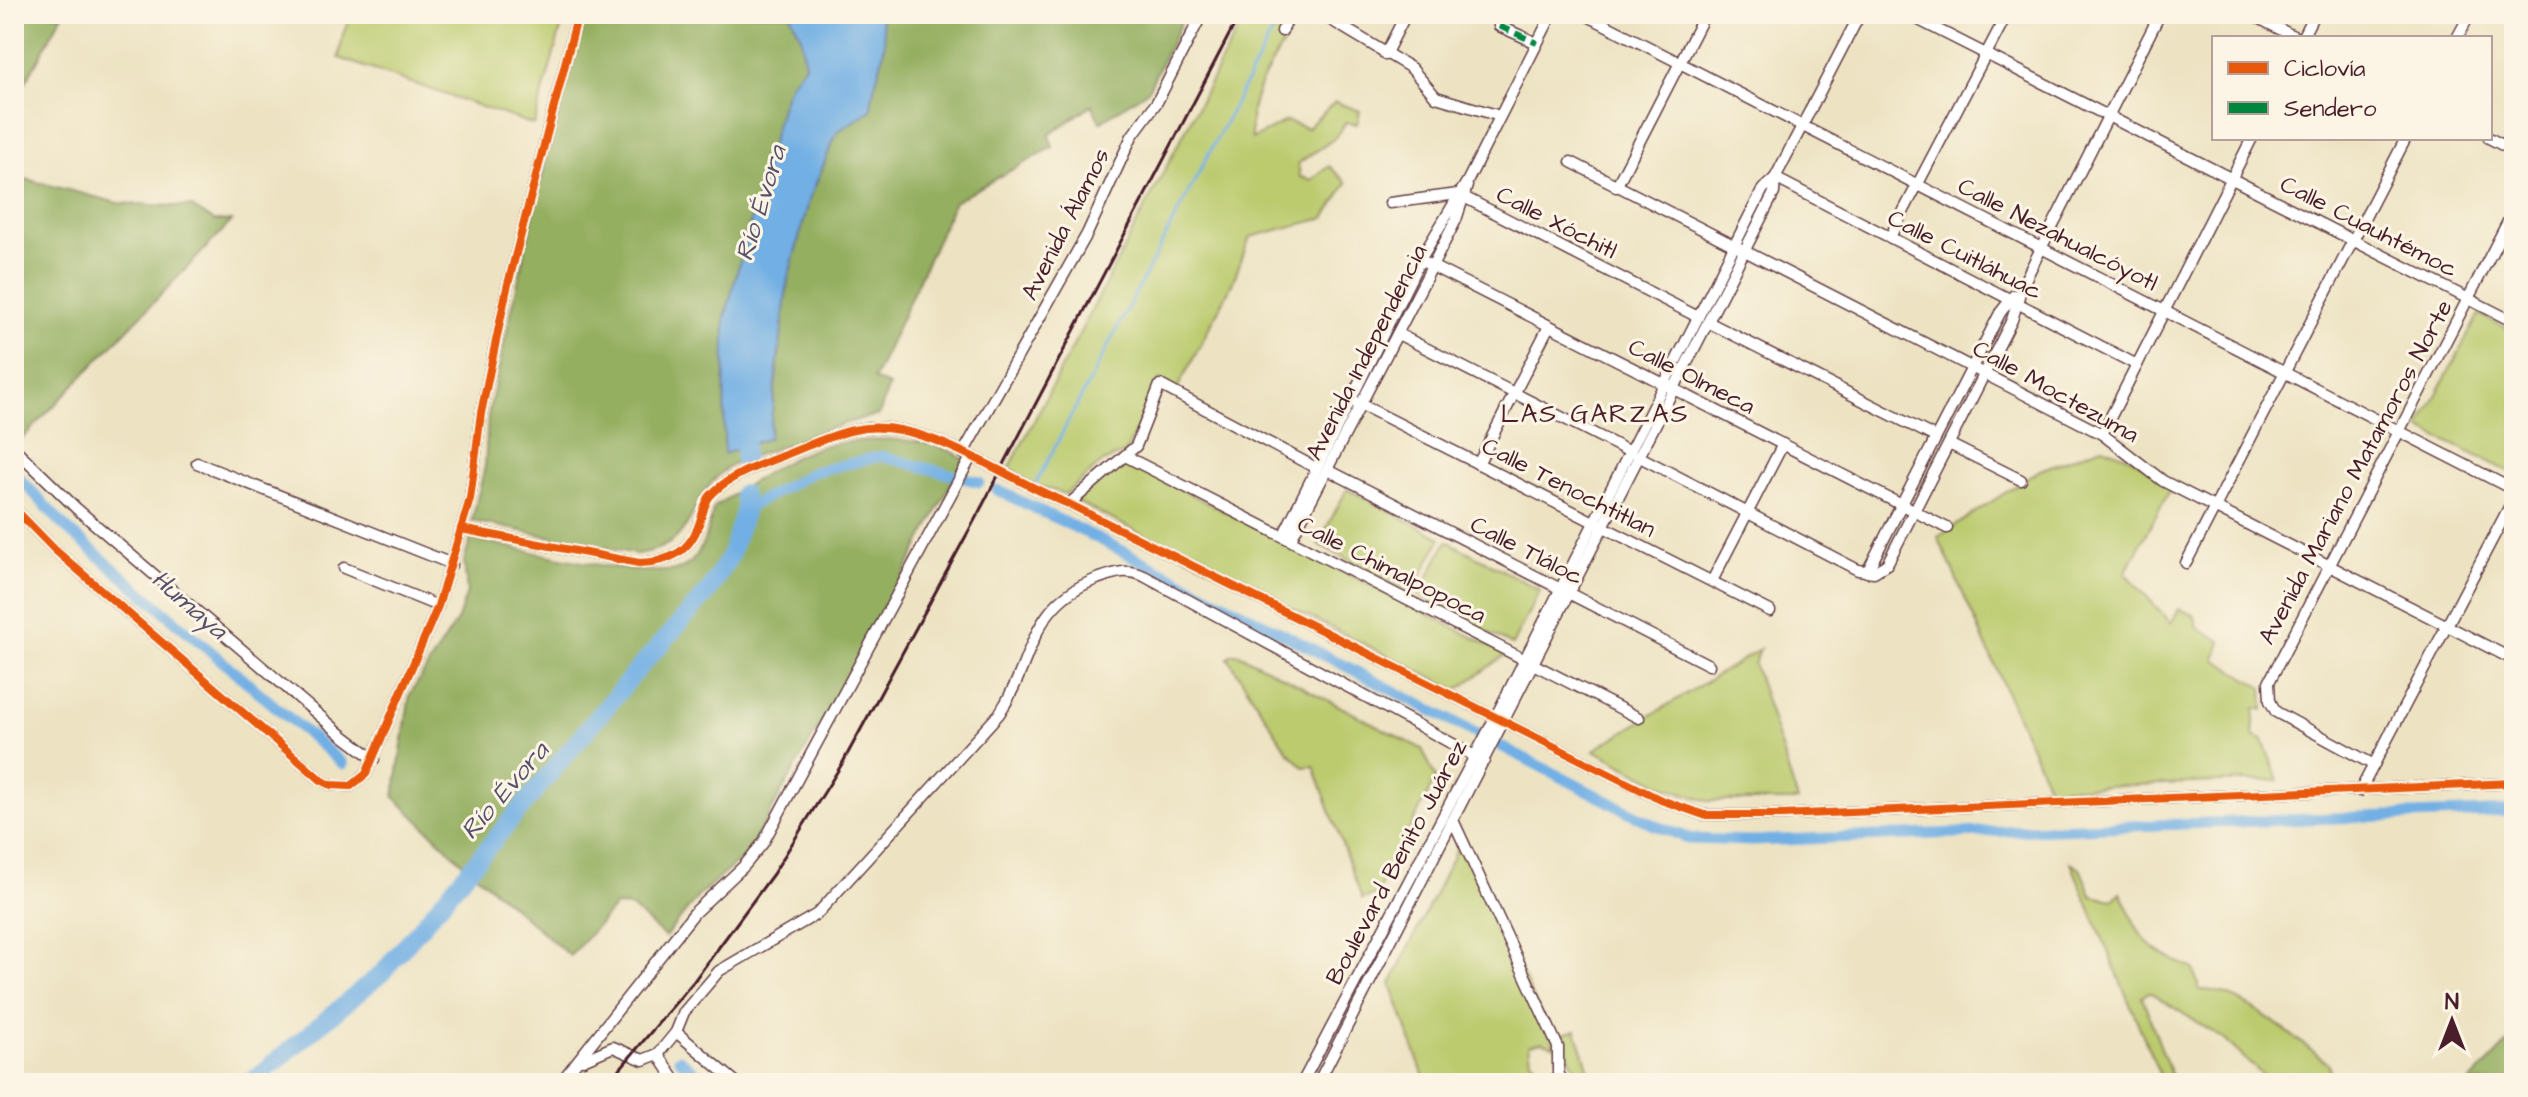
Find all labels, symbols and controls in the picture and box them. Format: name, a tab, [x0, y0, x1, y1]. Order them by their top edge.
legend	[2212, 36, 2492, 140]
text: Ciclovía	[2284, 52, 2365, 86]
text: Sendero	[2284, 92, 2377, 126]
water label: Río Évora	[726, 140, 796, 265]
street label: Avenida Álamos	[1013, 143, 1119, 306]
street label: Calle Cuauhtémoc	[2274, 168, 2463, 286]
street label: Calle Nezahualcóyotl	[1951, 170, 2163, 301]
street label: Calle Xóchitl	[1490, 178, 1623, 268]
street label: Calle Cuitláhuac	[1881, 201, 2048, 308]
street label: Avenida Independencia	[1298, 239, 1436, 466]
street label: Avenida Mariano Matamoros Norte	[2250, 294, 2461, 651]
street label: Calle Olmeca	[1622, 330, 1761, 423]
street label: Calle Moctezuma	[1966, 332, 2145, 452]
district label: LAS GARZAS	[1501, 396, 1689, 432]
street label: Calle Tenochtitlan	[1476, 429, 1661, 546]
street label: Calle Chimalpopoca	[1291, 508, 1492, 632]
street label: Calle Tláloc	[1464, 508, 1589, 594]
water label: Humaya	[143, 562, 236, 650]
water label: Río Évora	[452, 733, 558, 847]
street label: Boulevard Benito Juárez	[1318, 734, 1476, 991]
north arrow	[2412, 981, 2492, 1061]
text: N	[2445, 987, 2459, 1018]

